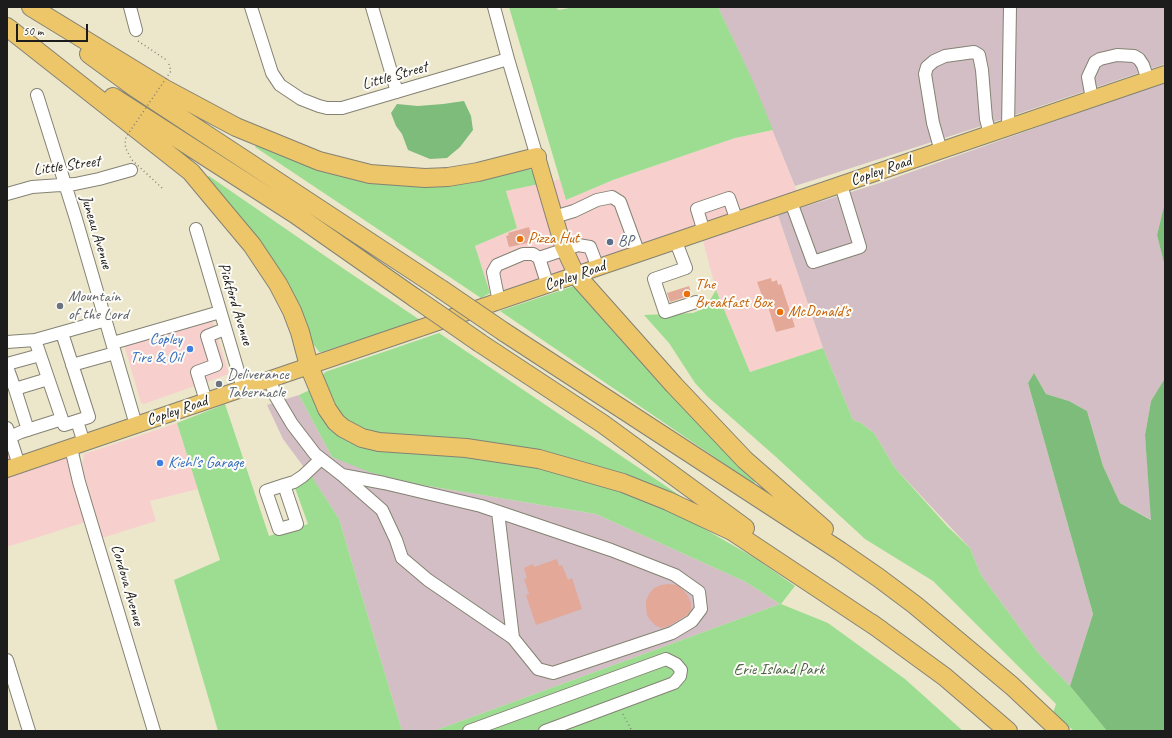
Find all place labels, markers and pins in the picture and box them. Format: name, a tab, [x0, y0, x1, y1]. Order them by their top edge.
place label: Pizza Hut	[528, 229, 579, 249]
place label: BP	[618, 232, 634, 252]
marker: Pizza Hut	[515, 234, 525, 244]
marker: BP	[605, 237, 615, 247]
place label: The Breakfast Box	[695, 275, 772, 313]
place label: Mountain of the Lord	[68, 287, 128, 325]
marker: The Breakfast Box	[682, 289, 692, 299]
marker: Mountain of the Lord	[55, 301, 65, 311]
place label: McDonald's	[788, 302, 850, 322]
marker: McDonald's	[775, 307, 785, 317]
place label: Copley Tire & Oil	[130, 330, 182, 368]
marker: Copley Tire & Oil	[185, 344, 195, 354]
place label: Deliverance Tabernacle	[227, 365, 289, 403]
marker: Deliverance Tabernacle	[214, 379, 224, 389]
place label: Kiehl's Garage	[168, 453, 243, 473]
marker: Kiehl's Garage	[155, 458, 165, 468]

